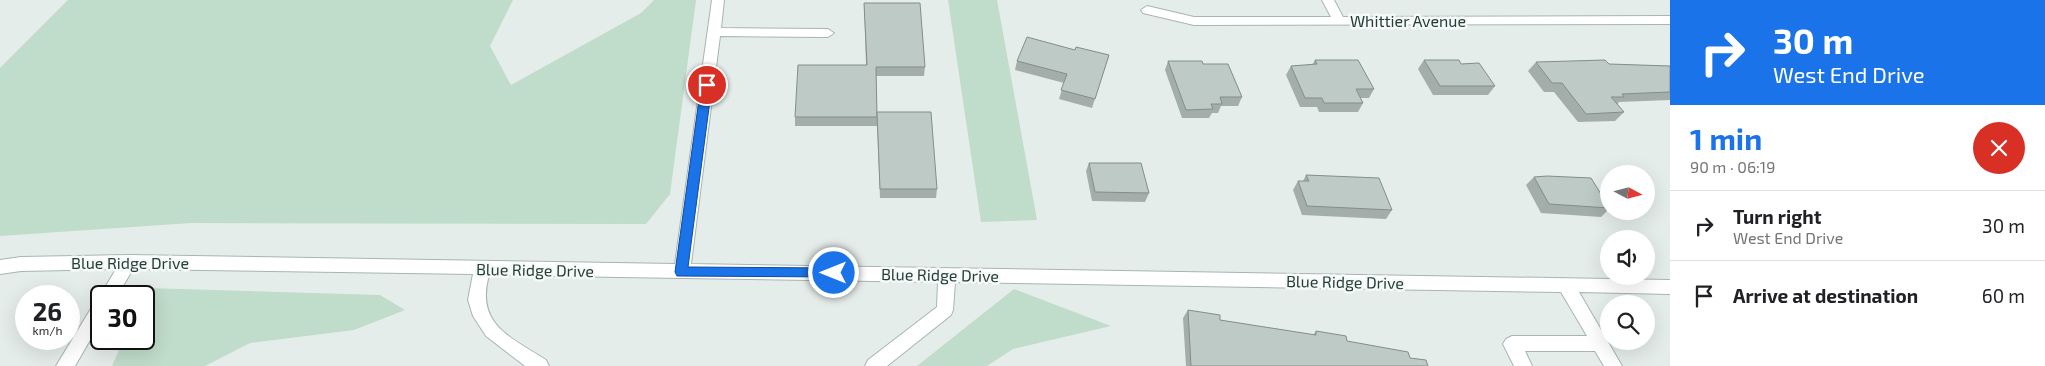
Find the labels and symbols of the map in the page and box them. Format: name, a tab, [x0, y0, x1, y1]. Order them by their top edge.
street label: Whittier Avenue	[1350, 11, 1466, 30]
pin	[686, 64, 728, 106]
north arrow	[1600, 165, 1655, 220]
position arrow	[807, 246, 859, 298]
street label: Blue Ridge Drive	[71, 253, 189, 272]
street label: Blue Ridge Drive	[476, 259, 594, 280]
street label: Blue Ridge Drive	[881, 264, 999, 285]
street label: Blue Ridge Drive	[1286, 271, 1404, 292]
speed limit sign: 30	[90, 285, 155, 350]

